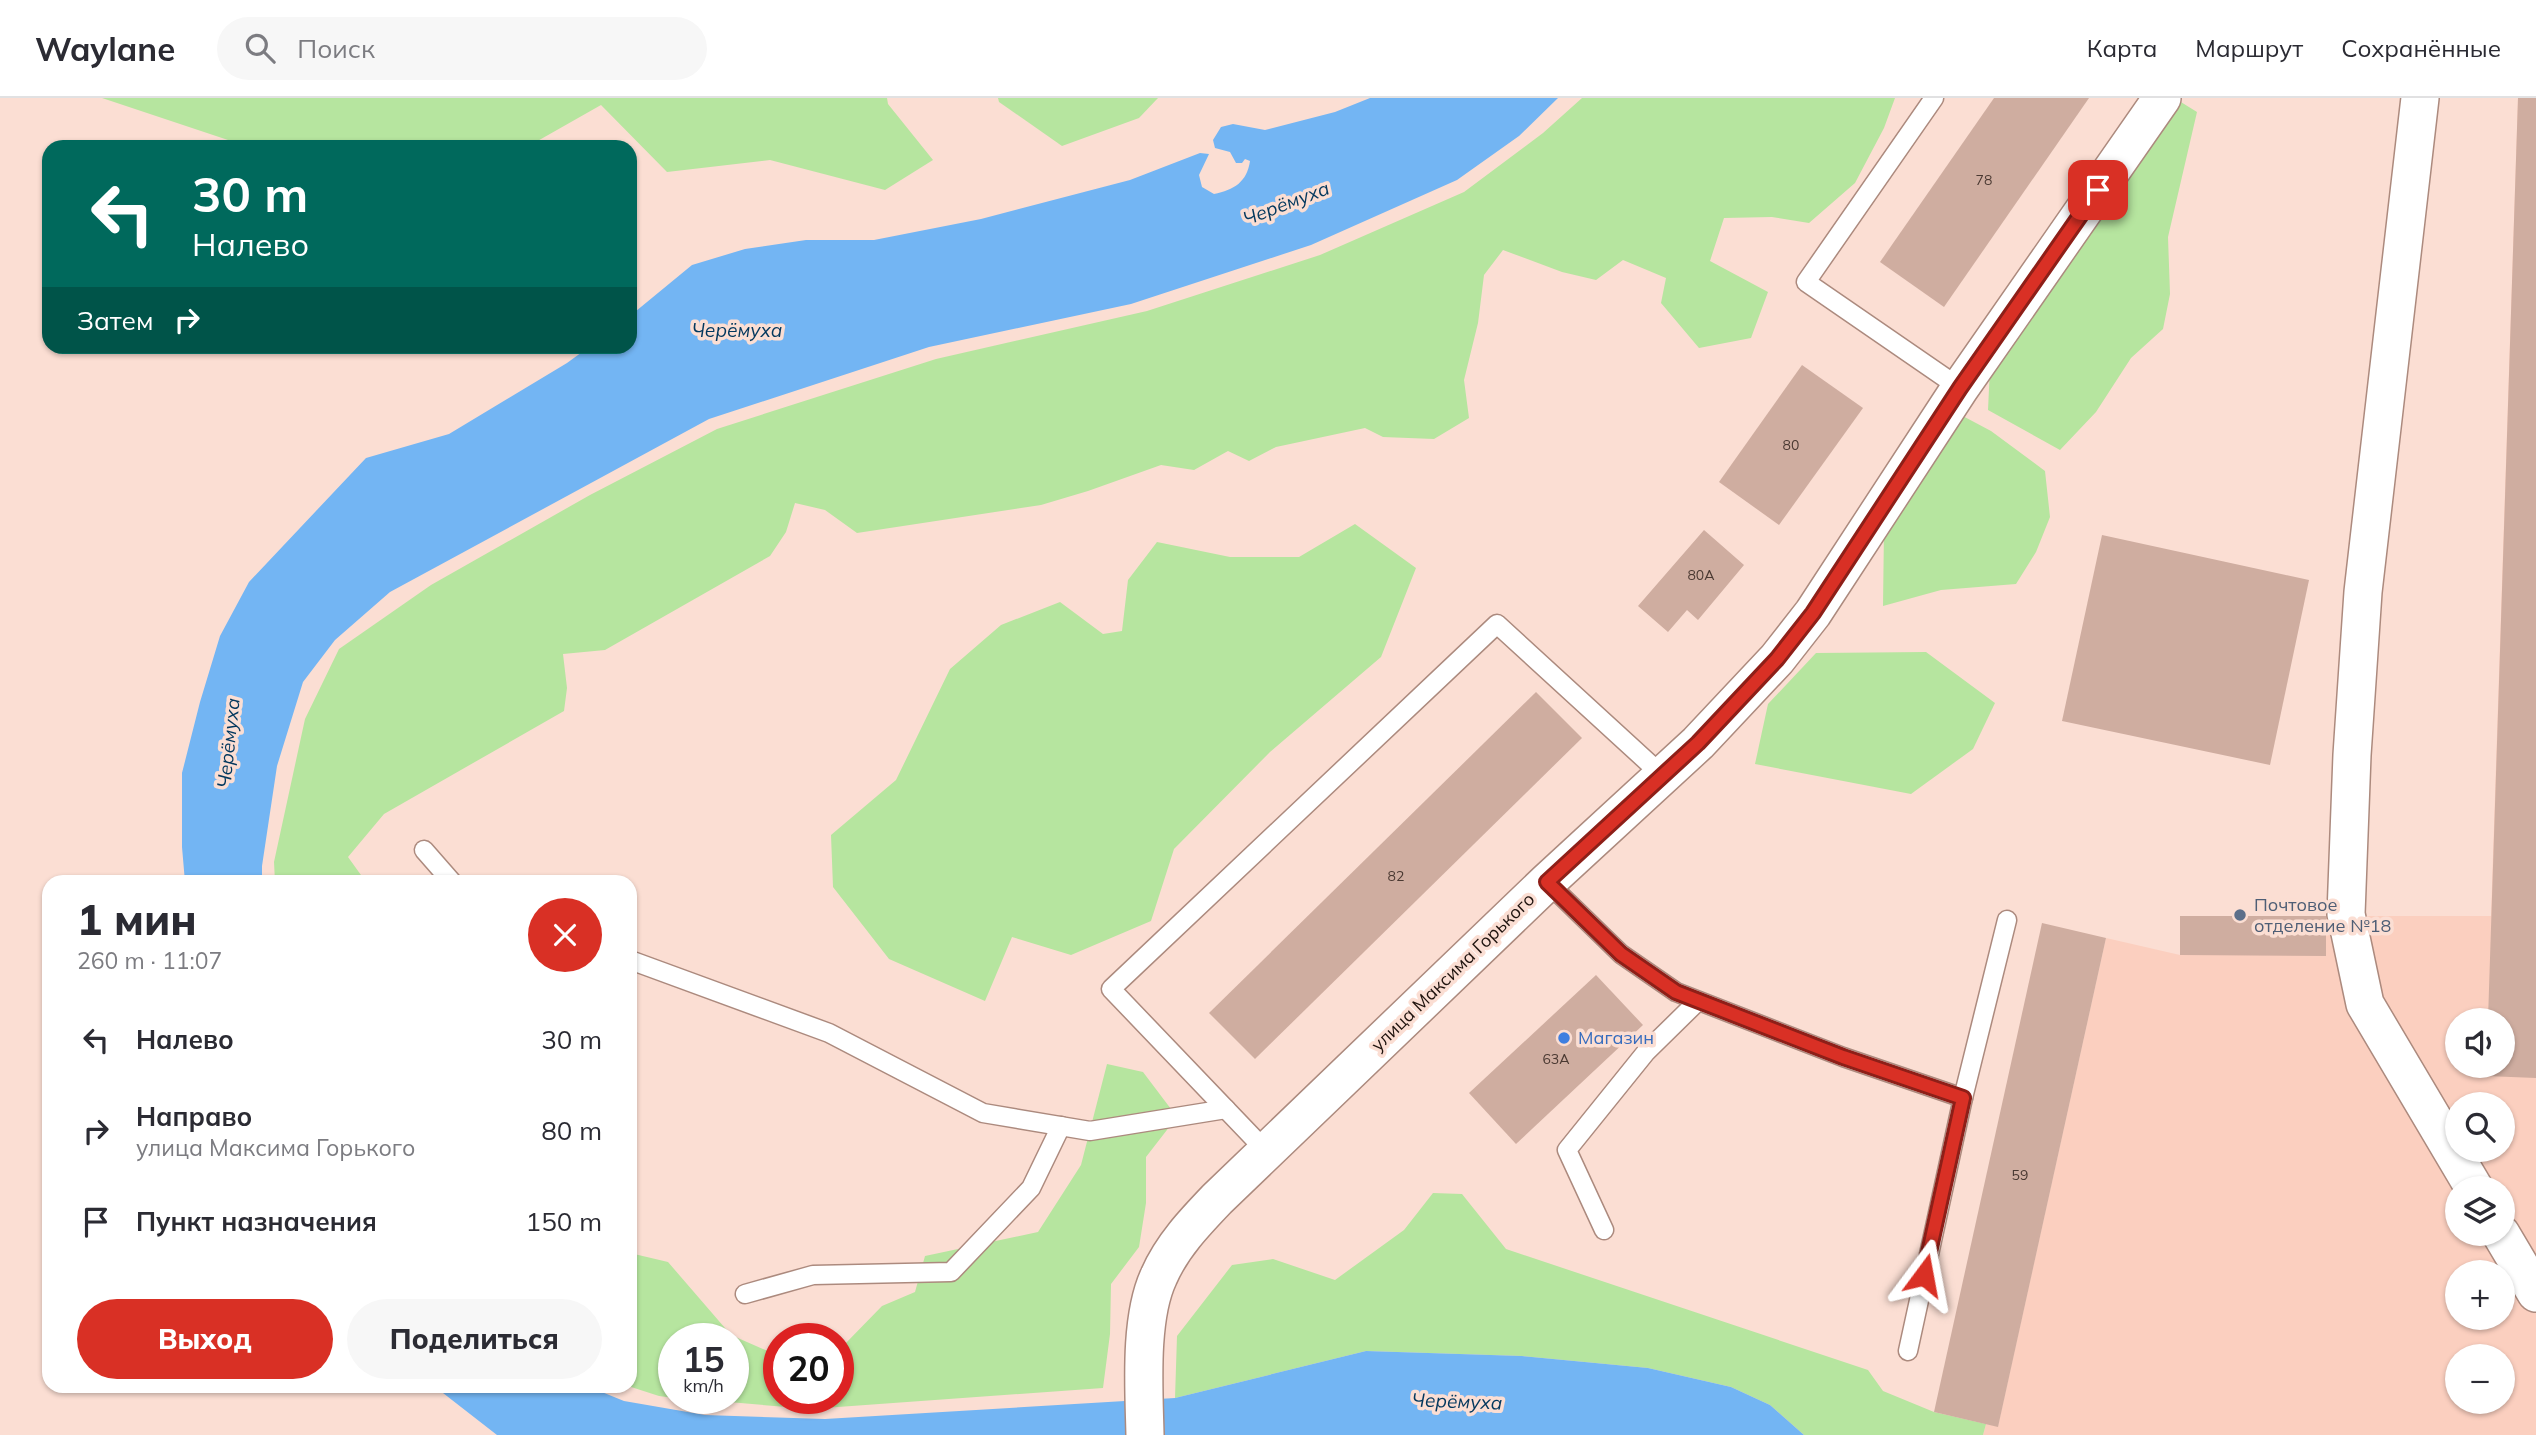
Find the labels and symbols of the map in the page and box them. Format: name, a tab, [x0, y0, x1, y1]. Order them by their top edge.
pin	[2068, 160, 2128, 220]
house number: 78	[1976, 171, 1992, 189]
water label: Черёмуха	[1239, 176, 1333, 230]
water label: Черёмуха	[692, 318, 782, 342]
house number: 80	[1783, 436, 1799, 454]
house number: 80А	[1687, 566, 1715, 584]
water label: Черёмуха	[211, 697, 245, 789]
house number: 82	[1388, 867, 1404, 885]
street label: улица Максима Горького	[1366, 887, 1539, 1056]
place label: Почтовое отделение №18	[2254, 893, 2391, 937]
marker: Почтовое отделение №18	[2232, 907, 2248, 923]
place label: Магазин	[1578, 1026, 1654, 1049]
marker: Магазин	[1556, 1030, 1572, 1046]
house number: 63А	[1542, 1050, 1570, 1068]
house number: 59	[2012, 1166, 2028, 1184]
position arrow	[1887, 1238, 1961, 1312]
speed limit sign: 20	[763, 1323, 854, 1414]
water label: Черёмуха	[1411, 1387, 1503, 1415]

